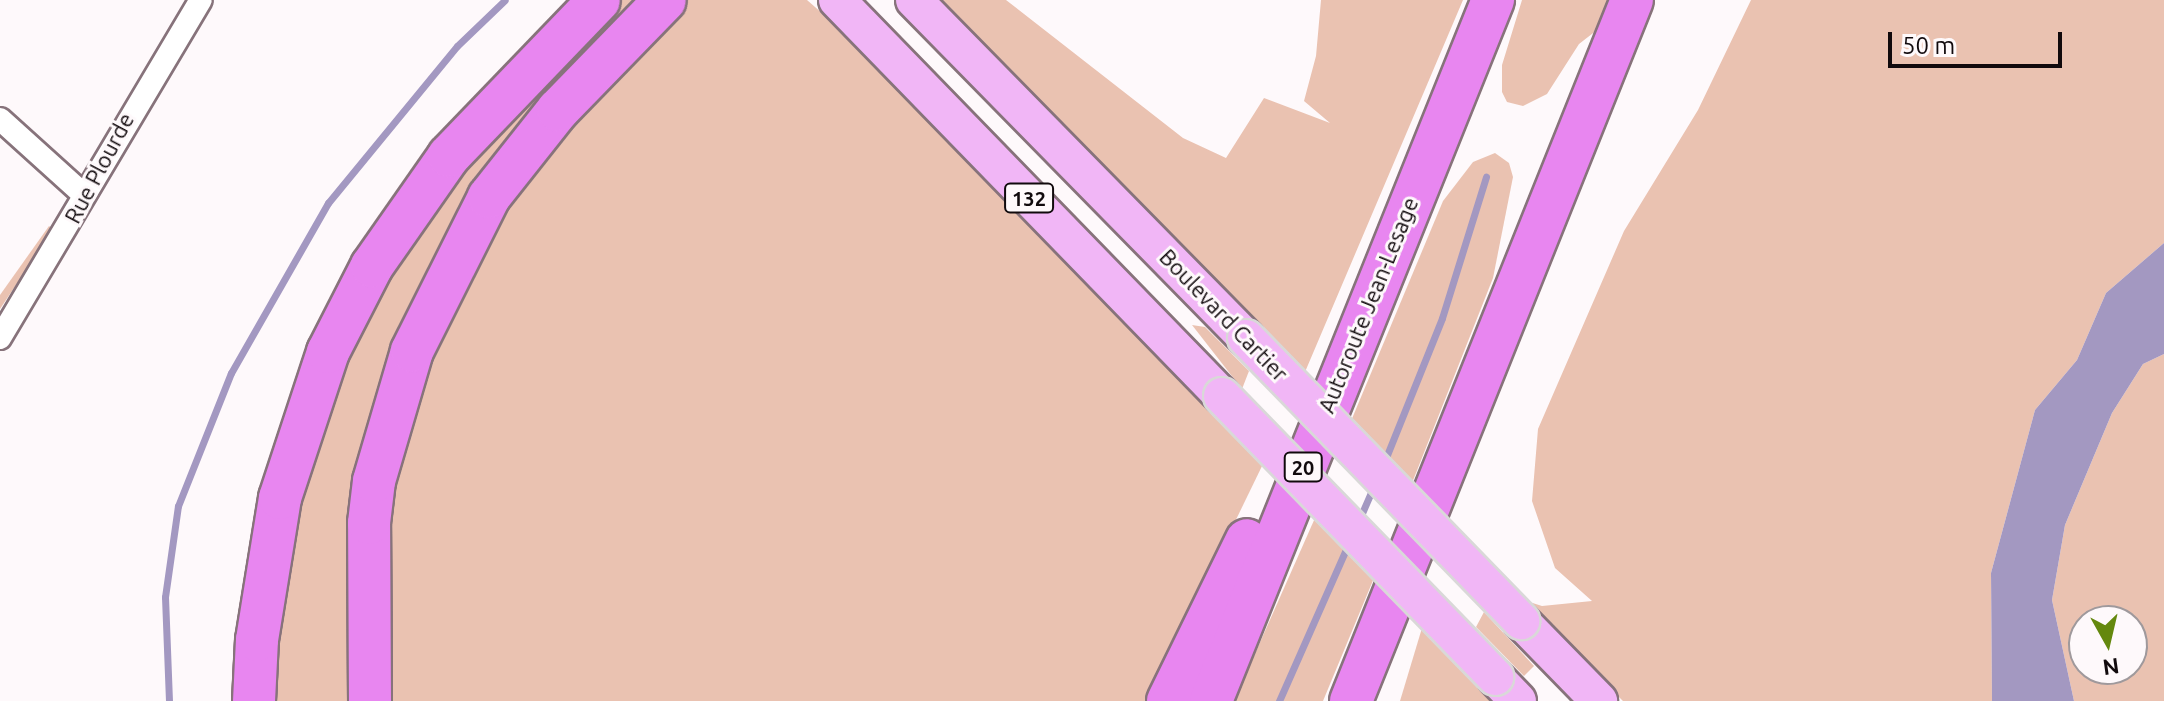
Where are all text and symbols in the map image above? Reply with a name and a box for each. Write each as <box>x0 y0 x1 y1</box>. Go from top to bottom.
scale bar <box>1892 16 2066 66</box>
text: 50 m <box>1902 32 1955 59</box>
street label: Rue Plourde <box>59 108 139 228</box>
road number: 132 <box>1003 182 1055 214</box>
street label: Autoroute Jean-Lesage <box>1313 193 1423 417</box>
street label: Boulevard Cartier <box>1154 244 1294 386</box>
road number: 20 <box>1283 451 1323 483</box>
north arrow <box>2068 605 2148 685</box>
text: N <box>2101 654 2121 681</box>

